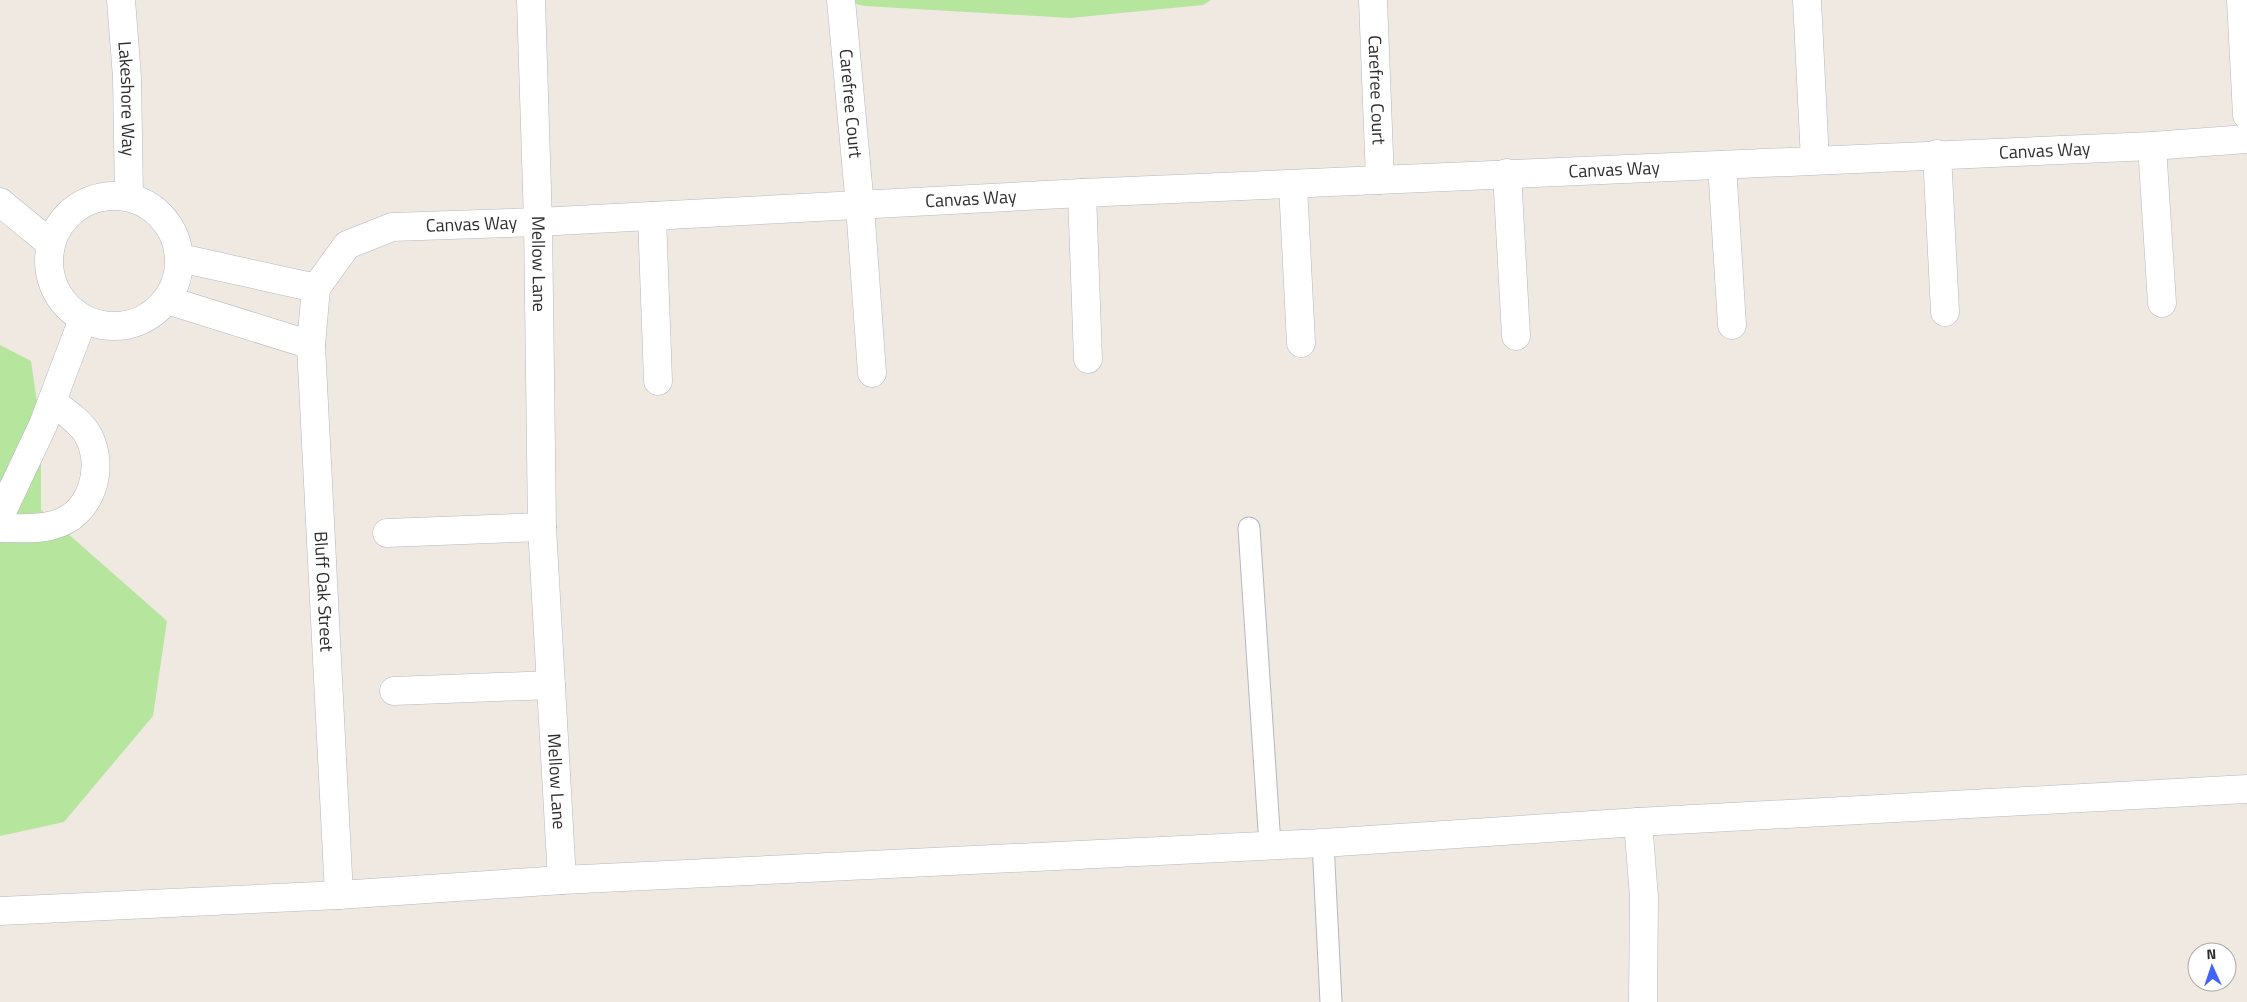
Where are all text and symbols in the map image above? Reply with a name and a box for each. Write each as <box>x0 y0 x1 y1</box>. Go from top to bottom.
street label: Carefree Court <box>1361 35 1393 146</box>
street label: Lakeshore Way <box>111 40 142 157</box>
street label: Carefree Court <box>833 48 870 160</box>
street label: Canvas Way <box>1998 135 2091 166</box>
street label: Canvas Way <box>1568 154 1661 185</box>
street label: Canvas Way <box>924 182 1018 214</box>
street label: Canvas Way <box>425 209 518 239</box>
street label: Mellow Lane <box>525 216 553 312</box>
street label: Bluff Oak Street <box>307 530 341 653</box>
street label: Mellow Lane <box>541 733 573 830</box>
north arrow <box>2187 942 2237 992</box>
text: N <box>2206 943 2217 964</box>

